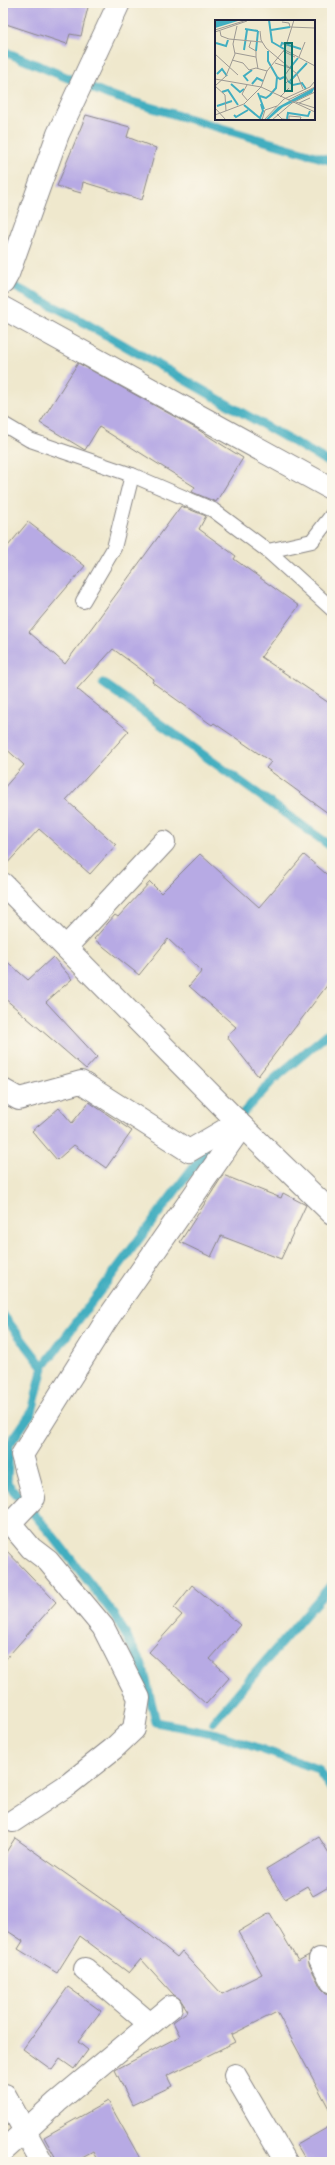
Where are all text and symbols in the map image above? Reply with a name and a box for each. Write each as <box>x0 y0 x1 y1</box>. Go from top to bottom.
inset map <box>215 20 315 120</box>

